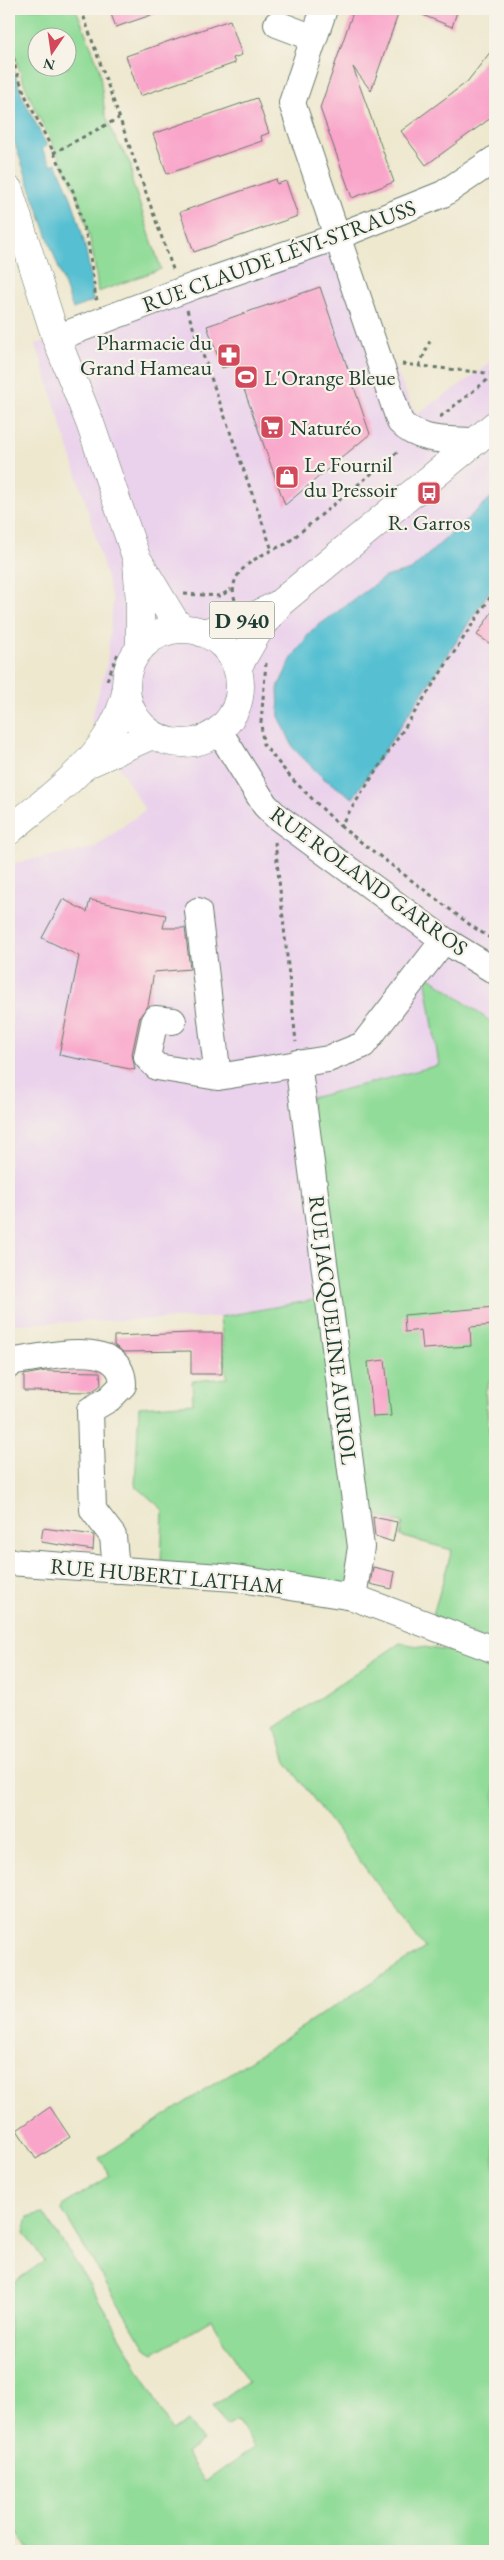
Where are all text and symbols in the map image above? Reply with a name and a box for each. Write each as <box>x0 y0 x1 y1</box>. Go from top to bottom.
north arrow <box>28 28 78 78</box>
text: N <box>41 54 57 75</box>
street label: RUE CLAUDE LÉVI-STRAUSS <box>138 193 420 319</box>
place label: Pharmacie du Grand Hameau <box>80 328 212 382</box>
pharmacy icon: Pharmacie du Grand Hameau <box>216 342 242 368</box>
place label: L'Orange Bleue <box>264 363 396 392</box>
sports icon: L'Orange Bleue <box>233 364 259 390</box>
place label: Naturéo <box>290 413 361 442</box>
supermarket icon: Naturéo <box>259 414 285 440</box>
place label: Le Fournil du Pressoir <box>304 450 398 504</box>
shop icon: Le Fournil du Pressoir <box>274 464 300 490</box>
bus stop icon: R. Garros <box>416 480 442 506</box>
place label: R. Garros <box>388 508 470 537</box>
road number: D 940 <box>210 602 274 638</box>
street label: RUE ROLAND GARROS <box>264 800 474 962</box>
street label: RUE JACQUELINE AURIOL <box>302 1194 364 1466</box>
street label: RUE HUBERT LATHAM <box>49 1551 285 1601</box>

